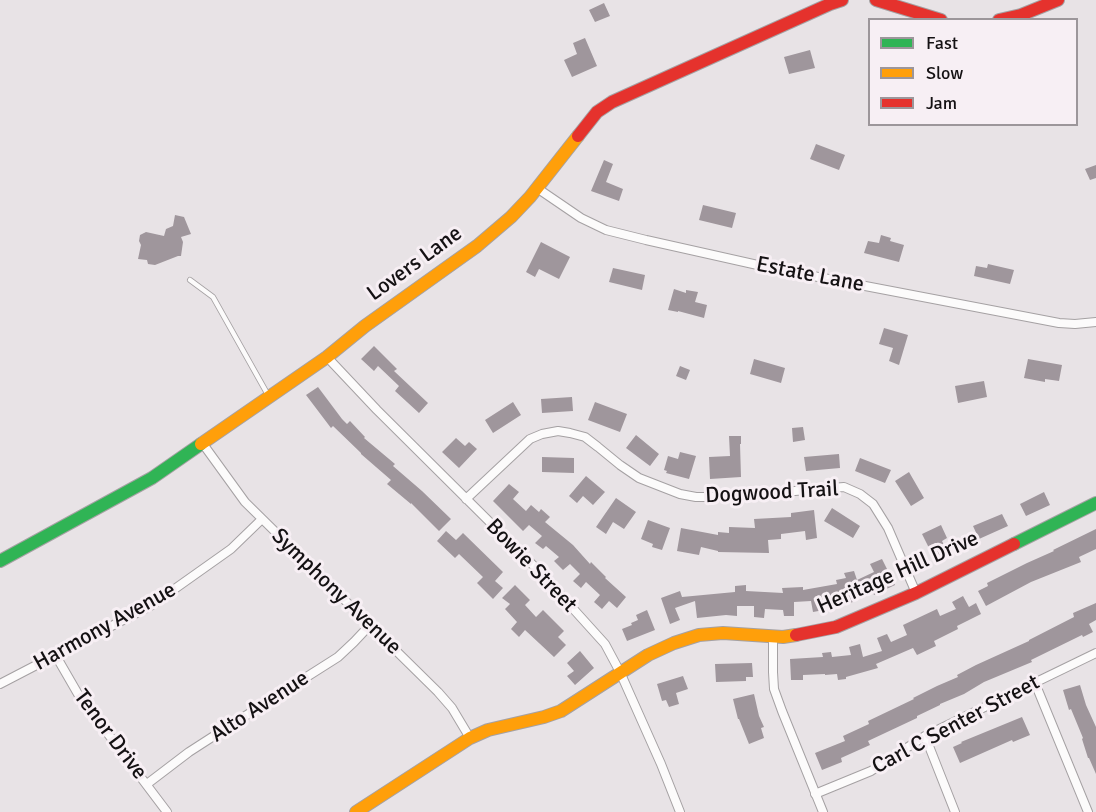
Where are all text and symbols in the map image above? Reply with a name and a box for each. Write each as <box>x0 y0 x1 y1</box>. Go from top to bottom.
legend <box>868 18 1078 126</box>
text: Fast <box>926 32 958 54</box>
text: Slow <box>926 62 963 84</box>
text: Jam <box>926 92 957 114</box>
street label: Lovers Lane <box>362 221 468 307</box>
street label: Estate Lane <box>754 252 866 298</box>
street label: Dogwood Trail <box>705 476 839 510</box>
street label: Bowie Street <box>480 514 582 618</box>
street label: Symphony Avenue <box>266 523 406 661</box>
street label: Heritage Hill Drive <box>813 526 983 620</box>
street label: Harmony Avenue <box>29 577 181 677</box>
street label: Alto Avenue <box>206 665 314 749</box>
street label: Carl C Senter Street <box>868 670 1044 780</box>
street label: Tenor Drive <box>68 685 152 785</box>

